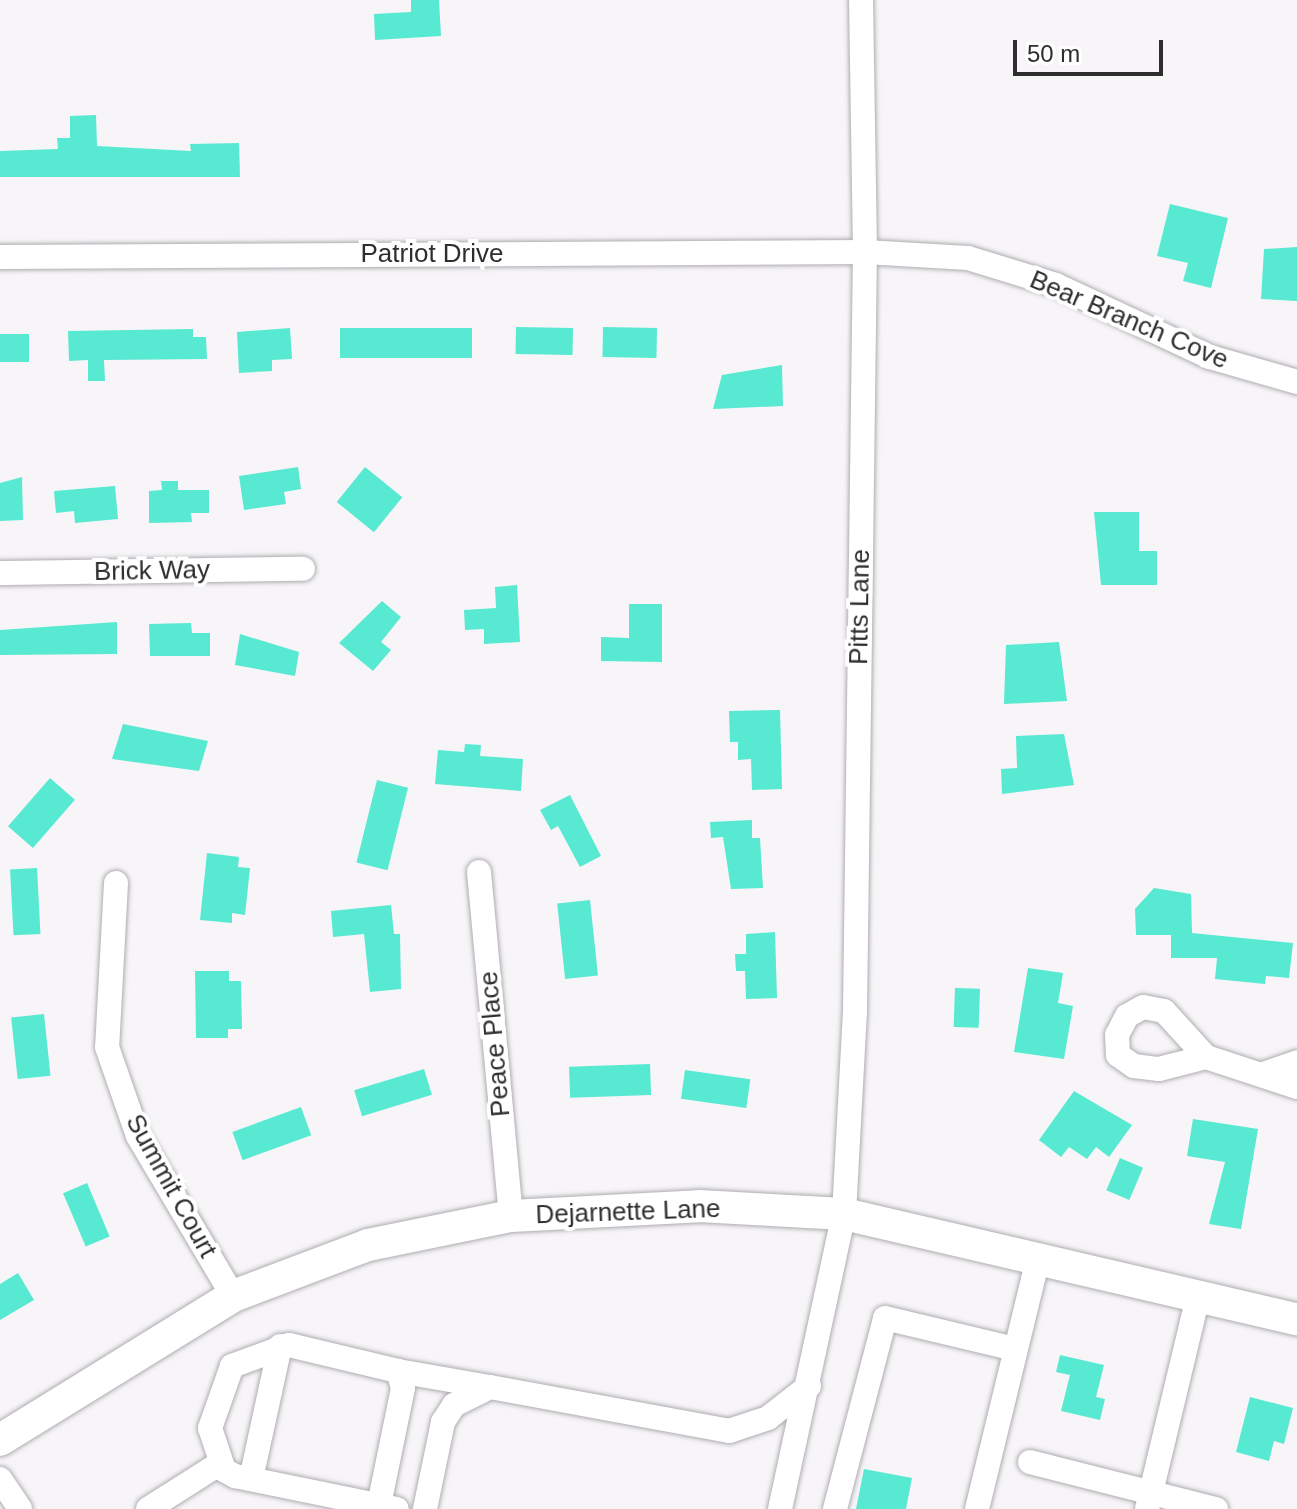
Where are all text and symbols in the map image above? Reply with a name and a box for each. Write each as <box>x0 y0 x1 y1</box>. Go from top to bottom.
scale bar <box>1017 24 1167 74</box>
text: 50 m <box>1027 40 1080 67</box>
street label: Patriot Drive <box>360 238 504 270</box>
street label: Bear Branch Cove <box>1025 264 1233 376</box>
street label: Pitts Lane <box>843 549 877 665</box>
street label: Brick Way <box>94 554 210 588</box>
street label: Peace Place <box>473 970 517 1118</box>
street label: Summit Court <box>119 1109 223 1263</box>
street label: Dejarnette Lane <box>535 1193 721 1231</box>

